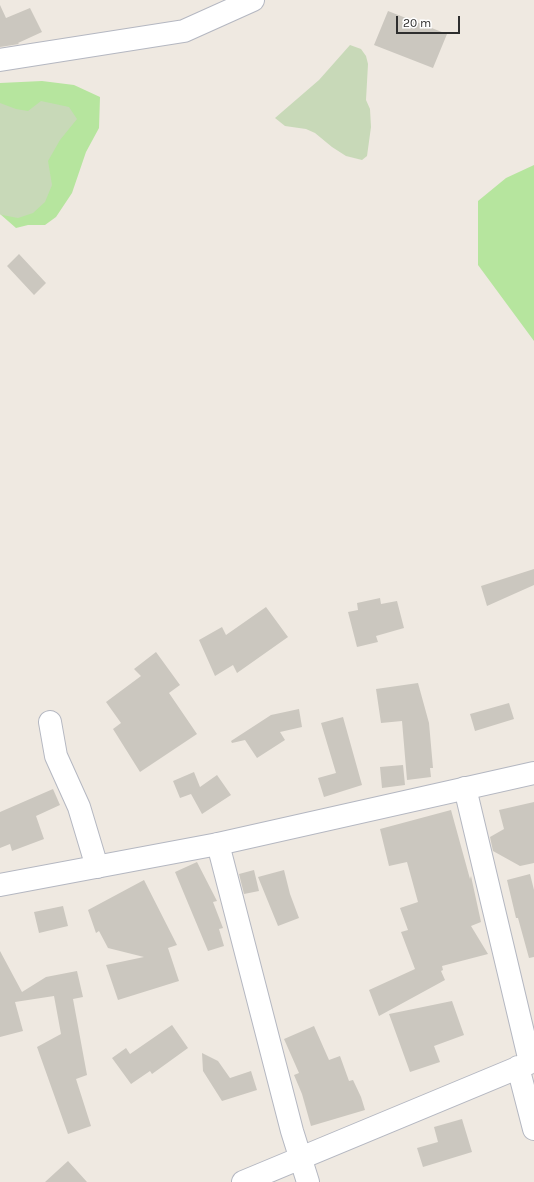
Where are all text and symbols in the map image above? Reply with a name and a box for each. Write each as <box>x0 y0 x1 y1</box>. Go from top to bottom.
scale bar <box>398 8 462 34</box>
text: 20 m <box>403 16 431 30</box>

